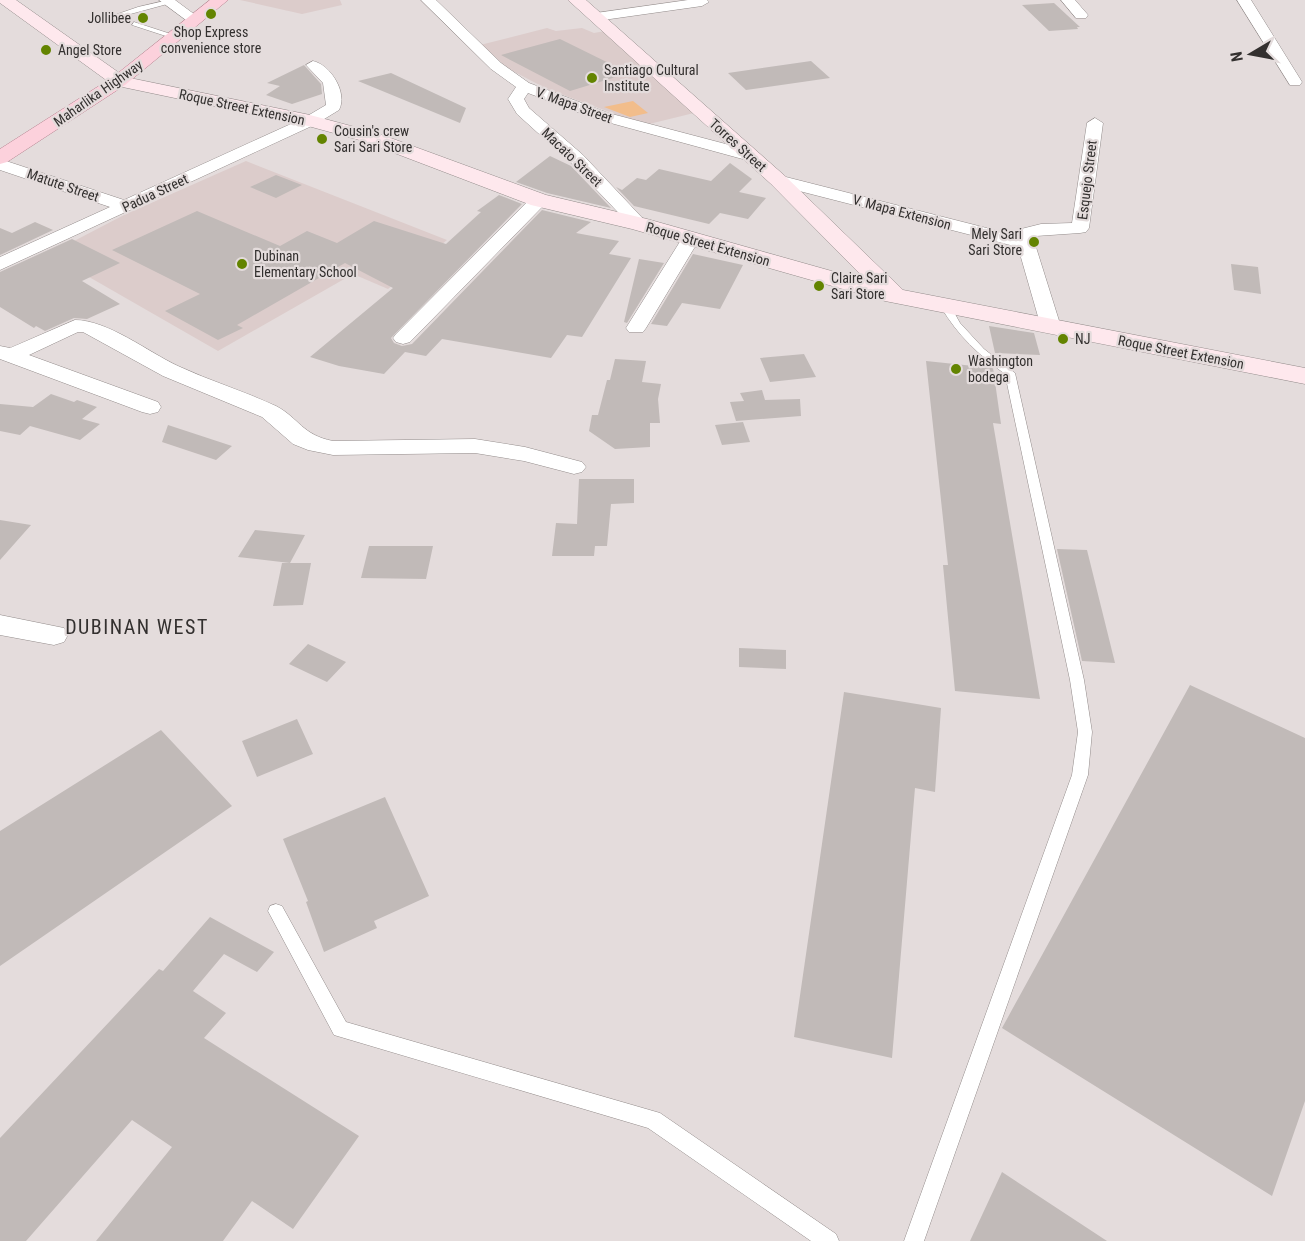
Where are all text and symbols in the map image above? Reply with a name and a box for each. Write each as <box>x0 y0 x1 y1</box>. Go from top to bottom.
marker: Shop Express convenience store <box>204 7 218 21</box>
place label: Jollibee <box>88 10 131 26</box>
marker: Jollibee <box>136 11 150 25</box>
place label: Shop Express convenience store <box>161 24 262 56</box>
north arrow <box>1221 24 1281 84</box>
place label: Angel Store <box>58 42 122 58</box>
marker: Angel Store <box>39 43 53 57</box>
text: N <box>1227 50 1247 63</box>
street label: Maharlika Highway <box>51 56 146 130</box>
place label: Santiago Cultural Institute <box>604 62 699 94</box>
marker: Santiago Cultural Institute <box>585 71 599 85</box>
street label: V. Mapa Street <box>534 84 614 126</box>
street label: Roque Street Extension <box>178 86 306 128</box>
street label: Torres Street <box>706 115 770 175</box>
place label: Cousin's crew Sari Sari Store <box>334 123 413 155</box>
street label: Macato Street <box>539 124 605 190</box>
marker: Cousin's crew Sari Sari Store <box>315 132 329 146</box>
street label: Esquejo Street <box>1074 139 1100 221</box>
street label: Matute Street <box>25 165 101 205</box>
street label: Padua Street <box>120 171 190 215</box>
street label: V. Mapa Extension <box>851 191 953 233</box>
street label: Roque Street Extension <box>644 219 772 269</box>
place label: Mely Sari Sari Store <box>968 226 1022 258</box>
marker: Mely Sari Sari Store <box>1027 235 1041 249</box>
place label: Dubinan Elementary School <box>254 248 357 280</box>
marker: Dubinan Elementary School <box>235 257 249 271</box>
place label: Claire Sari Sari Store <box>831 270 887 302</box>
marker: Claire Sari Sari Store <box>812 279 826 293</box>
place label: NJ <box>1075 331 1090 347</box>
marker: NJ <box>1056 332 1070 346</box>
street label: Roque Street Extension <box>1117 332 1245 372</box>
place label: Washington bodega <box>968 353 1033 385</box>
marker: Washington bodega <box>949 362 963 376</box>
district label: DUBINAN WEST <box>65 615 209 639</box>

